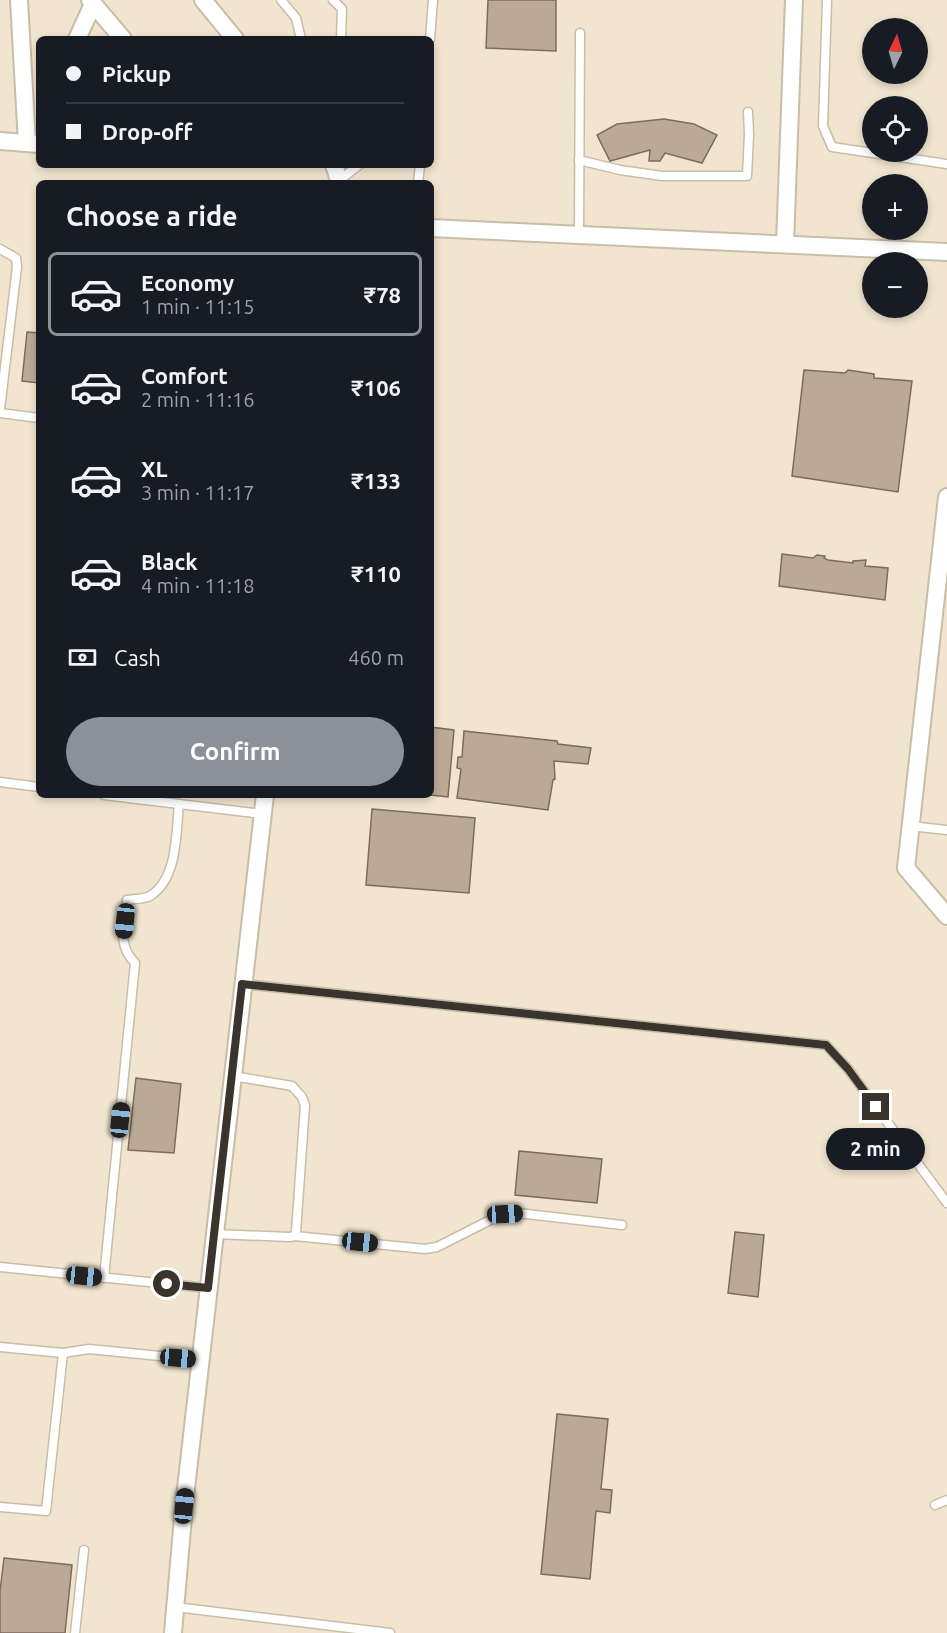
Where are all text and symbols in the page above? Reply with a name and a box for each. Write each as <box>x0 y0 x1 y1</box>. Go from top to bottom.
north arrow <box>862 18 928 84</box>
map controls <box>862 18 928 318</box>
text: Pickup <box>102 61 171 86</box>
button: locate <box>862 96 928 162</box>
text: Drop-off <box>102 119 192 144</box>
button: + <box>862 174 928 240</box>
text: Choose a ride <box>66 201 238 231</box>
button: − <box>862 252 928 318</box>
icon: car <box>69 267 123 321</box>
text: Economy <box>141 270 234 295</box>
text: ₹78 <box>364 282 401 307</box>
text: 1 min · 11:15 <box>141 295 255 318</box>
icon: car <box>69 360 123 414</box>
text: Comfort <box>141 363 228 388</box>
text: ₹106 <box>351 375 401 400</box>
text: 2 min · 11:16 <box>141 388 255 411</box>
icon: car <box>69 453 123 507</box>
text: XL <box>141 456 168 481</box>
text: ₹133 <box>351 468 401 493</box>
text: 3 min · 11:17 <box>141 481 255 504</box>
icon: car <box>69 546 123 600</box>
text: Black <box>141 549 198 574</box>
text: ₹110 <box>351 561 401 586</box>
text: 4 min · 11:18 <box>141 574 255 597</box>
icon: cash <box>66 641 99 674</box>
text: Cash <box>114 645 161 670</box>
text: 460 m <box>348 646 404 669</box>
button: Confirm <box>66 717 404 786</box>
car <box>114 902 136 940</box>
route end <box>862 1093 889 1120</box>
car <box>109 1101 131 1139</box>
callout: 2 min <box>826 1128 926 1170</box>
text: 2 min <box>850 1137 901 1160</box>
car <box>487 1204 523 1224</box>
car <box>341 1231 379 1253</box>
car <box>65 1265 103 1287</box>
route start <box>153 1270 180 1297</box>
car <box>159 1347 197 1369</box>
car <box>173 1487 195 1525</box>

